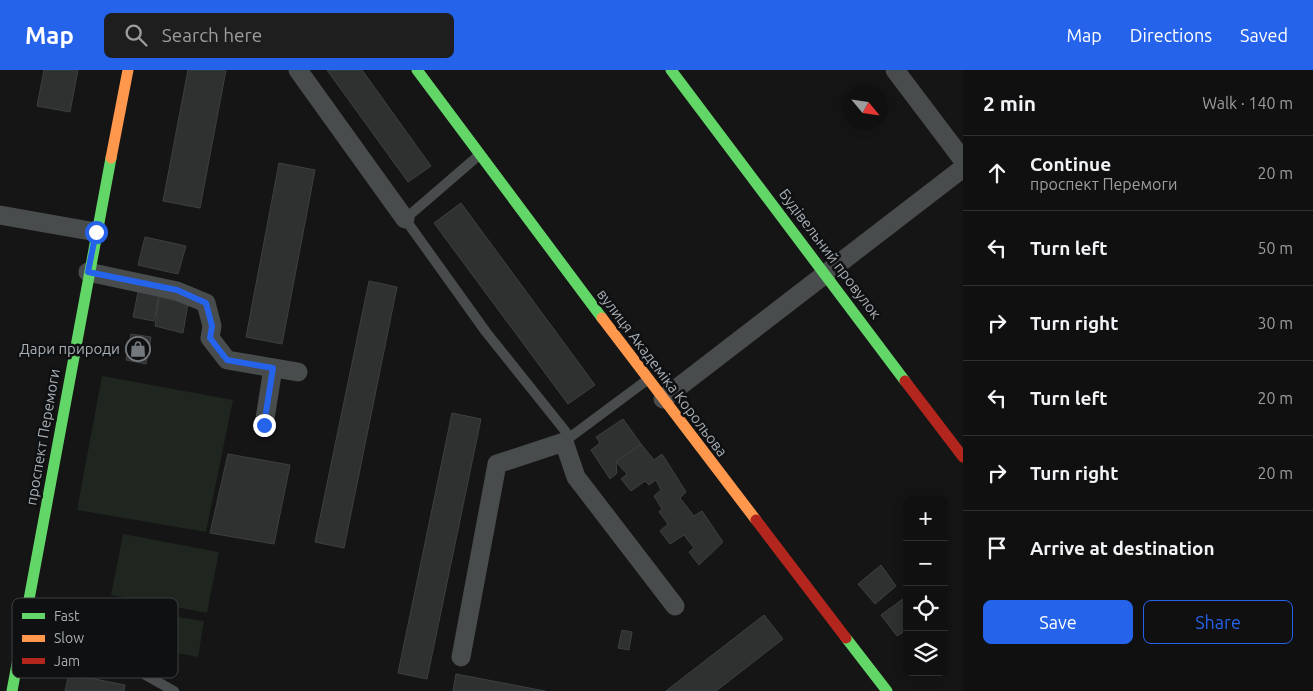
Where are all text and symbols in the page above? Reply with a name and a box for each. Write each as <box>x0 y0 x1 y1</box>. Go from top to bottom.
search box <box>104 13 454 58</box>
icon: search <box>122 21 150 49</box>
text: Map <box>25 22 74 49</box>
text: Search here <box>162 24 262 46</box>
text: Map <box>1066 25 1102 45</box>
text: Directions <box>1130 25 1212 45</box>
text: Saved <box>1240 25 1288 45</box>
north arrow <box>843 85 888 130</box>
text: 2 min <box>983 91 1036 115</box>
text: Walk · 140 m <box>1202 94 1293 112</box>
text: Continue <box>1030 153 1111 175</box>
icon: ahead <box>983 159 1011 187</box>
text: 20 m <box>1257 164 1293 182</box>
text: проспект Перемоги <box>1030 175 1177 193</box>
street label: Будівельний провулок <box>776 185 885 322</box>
route start <box>85 221 108 244</box>
icon: left <box>983 234 1011 262</box>
text: Turn left <box>1030 237 1108 259</box>
text: 50 m <box>1257 239 1293 257</box>
street label: вулиця Академіка Корольова <box>594 286 731 460</box>
icon: right <box>983 309 1011 337</box>
text: Turn right <box>1030 312 1118 334</box>
text: 30 m <box>1257 314 1293 332</box>
shop icon: Дари природи <box>125 336 151 362</box>
place label: Дари природи <box>19 340 120 357</box>
street label: проспект Перемоги <box>22 367 63 506</box>
icon: left <box>983 384 1011 412</box>
text: Turn left <box>1030 387 1108 409</box>
text: 20 m <box>1257 389 1293 407</box>
route end <box>253 414 276 437</box>
icon: right <box>983 459 1011 487</box>
text: Turn right <box>1030 462 1118 484</box>
text: 20 m <box>1257 464 1293 482</box>
map controls <box>903 496 948 676</box>
button: + <box>903 496 948 541</box>
icon: arrive <box>983 534 1011 562</box>
text: Arrive at destination <box>1030 537 1215 559</box>
button: − <box>903 541 948 586</box>
button: locate <box>903 586 948 631</box>
legend <box>12 598 178 678</box>
button: Save <box>983 600 1133 644</box>
button: Share <box>1143 600 1293 644</box>
text: Fast <box>54 608 80 624</box>
text: Slow <box>54 630 84 646</box>
button: layers <box>903 631 948 676</box>
text: Jam <box>54 653 80 669</box>

